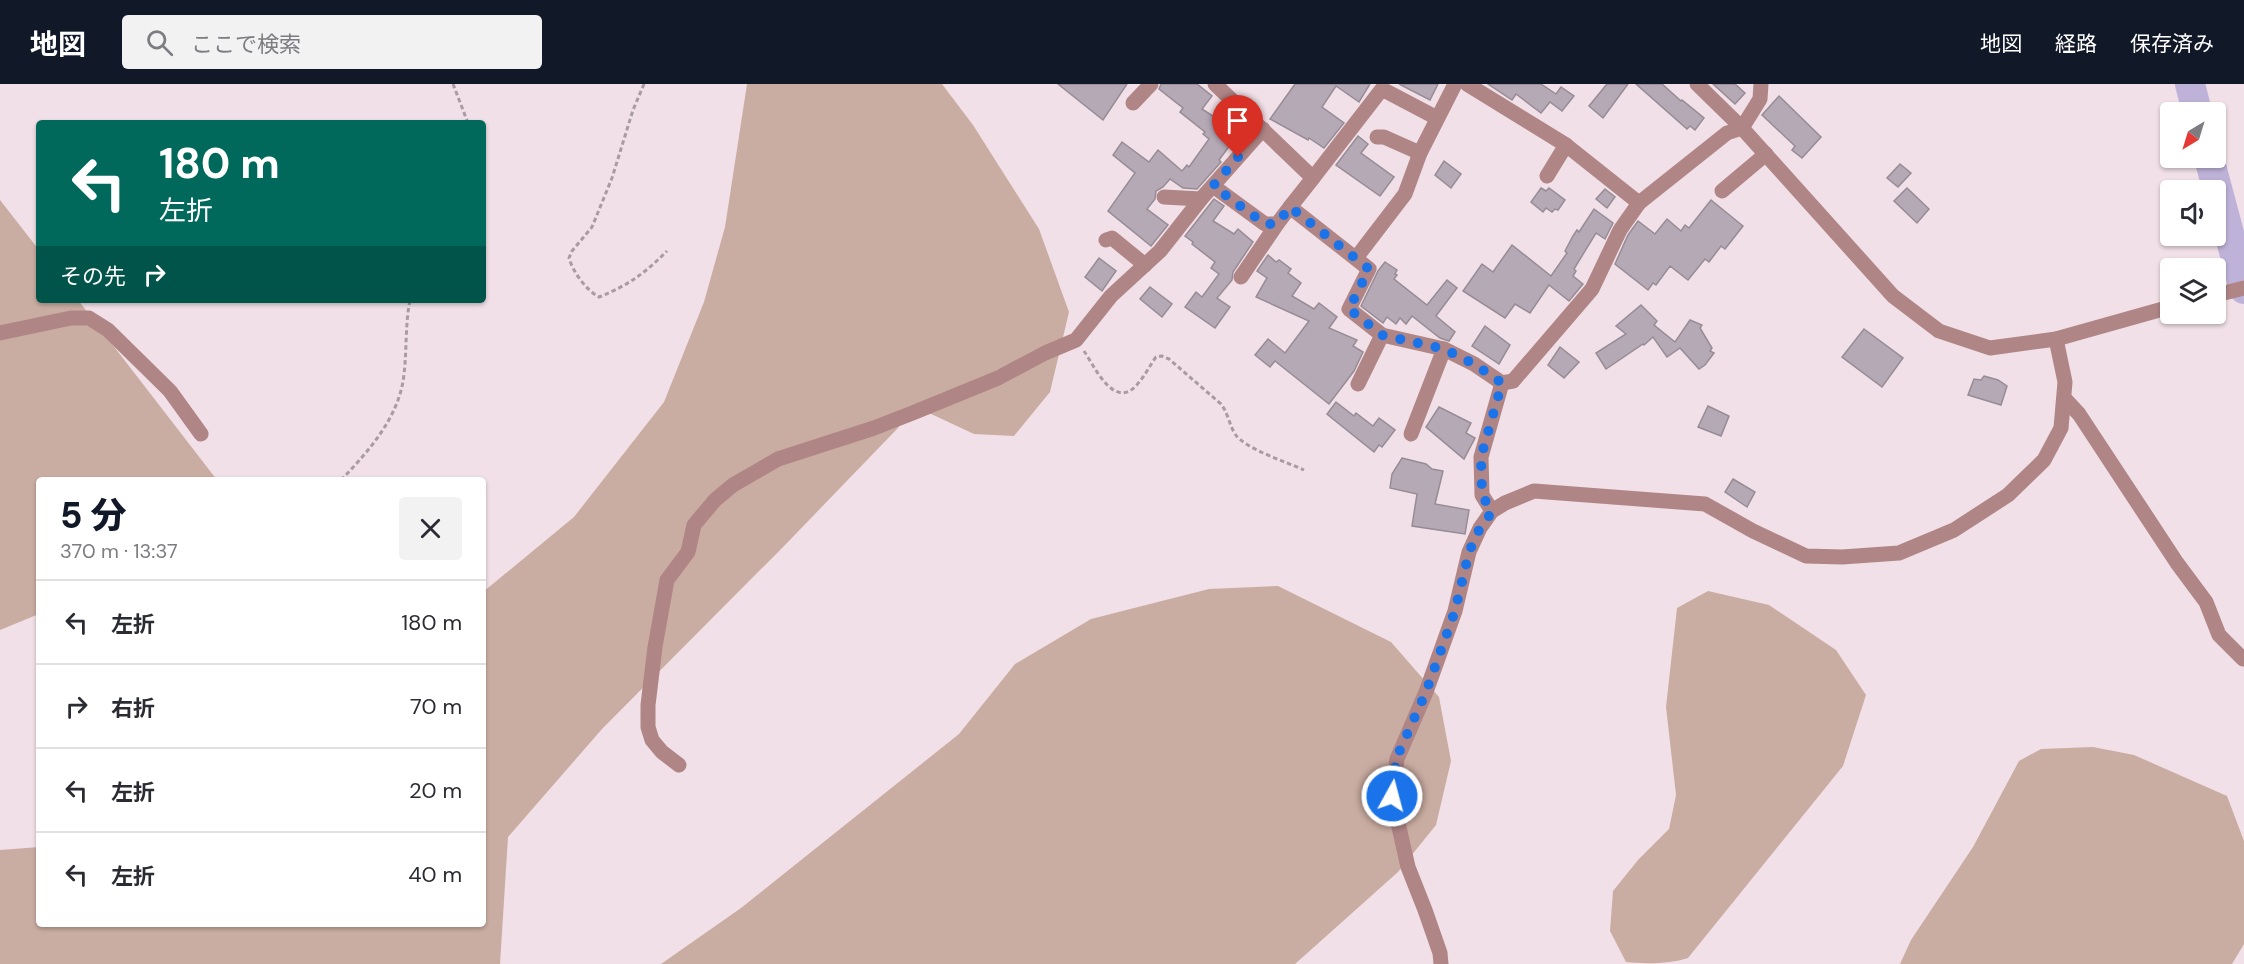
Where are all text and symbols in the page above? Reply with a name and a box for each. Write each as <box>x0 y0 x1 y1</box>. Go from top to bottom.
search box <box>122 15 542 69</box>
text: 地図 <box>30 26 86 63</box>
icon: search <box>143 26 176 59</box>
text: ここで検索 <box>191 30 301 59</box>
text: 地図 <box>1980 30 2022 58</box>
text: 経路 <box>2055 30 2097 58</box>
text: 保存済み <box>2130 30 2214 58</box>
pin <box>1212 95 1263 157</box>
north arrow <box>2160 102 2226 168</box>
map controls <box>2160 102 2226 324</box>
icon: arrive <box>1221 104 1254 137</box>
text: 180 m <box>159 136 280 191</box>
icon: left <box>60 144 138 222</box>
button: sound <box>2160 180 2226 246</box>
text: 左折 <box>159 193 213 228</box>
icon: right <box>138 258 171 291</box>
button: layers <box>2160 258 2226 324</box>
text: その先 <box>60 262 126 291</box>
text: 5 分 <box>60 492 127 539</box>
button: close <box>399 497 462 560</box>
text: 370 m · 13:37 <box>60 538 178 564</box>
icon: left <box>60 606 93 639</box>
text: 180 m <box>401 608 462 637</box>
text: 左折 <box>111 610 155 639</box>
icon: right <box>60 690 93 723</box>
text: 70 m <box>410 692 462 721</box>
text: 右折 <box>111 694 155 723</box>
position arrow <box>1360 764 1424 828</box>
icon: left <box>60 774 93 807</box>
text: 20 m <box>409 776 462 805</box>
text: 左折 <box>111 778 155 807</box>
icon: left <box>60 858 93 891</box>
text: 40 m <box>408 860 462 889</box>
text: 左折 <box>111 862 155 891</box>

